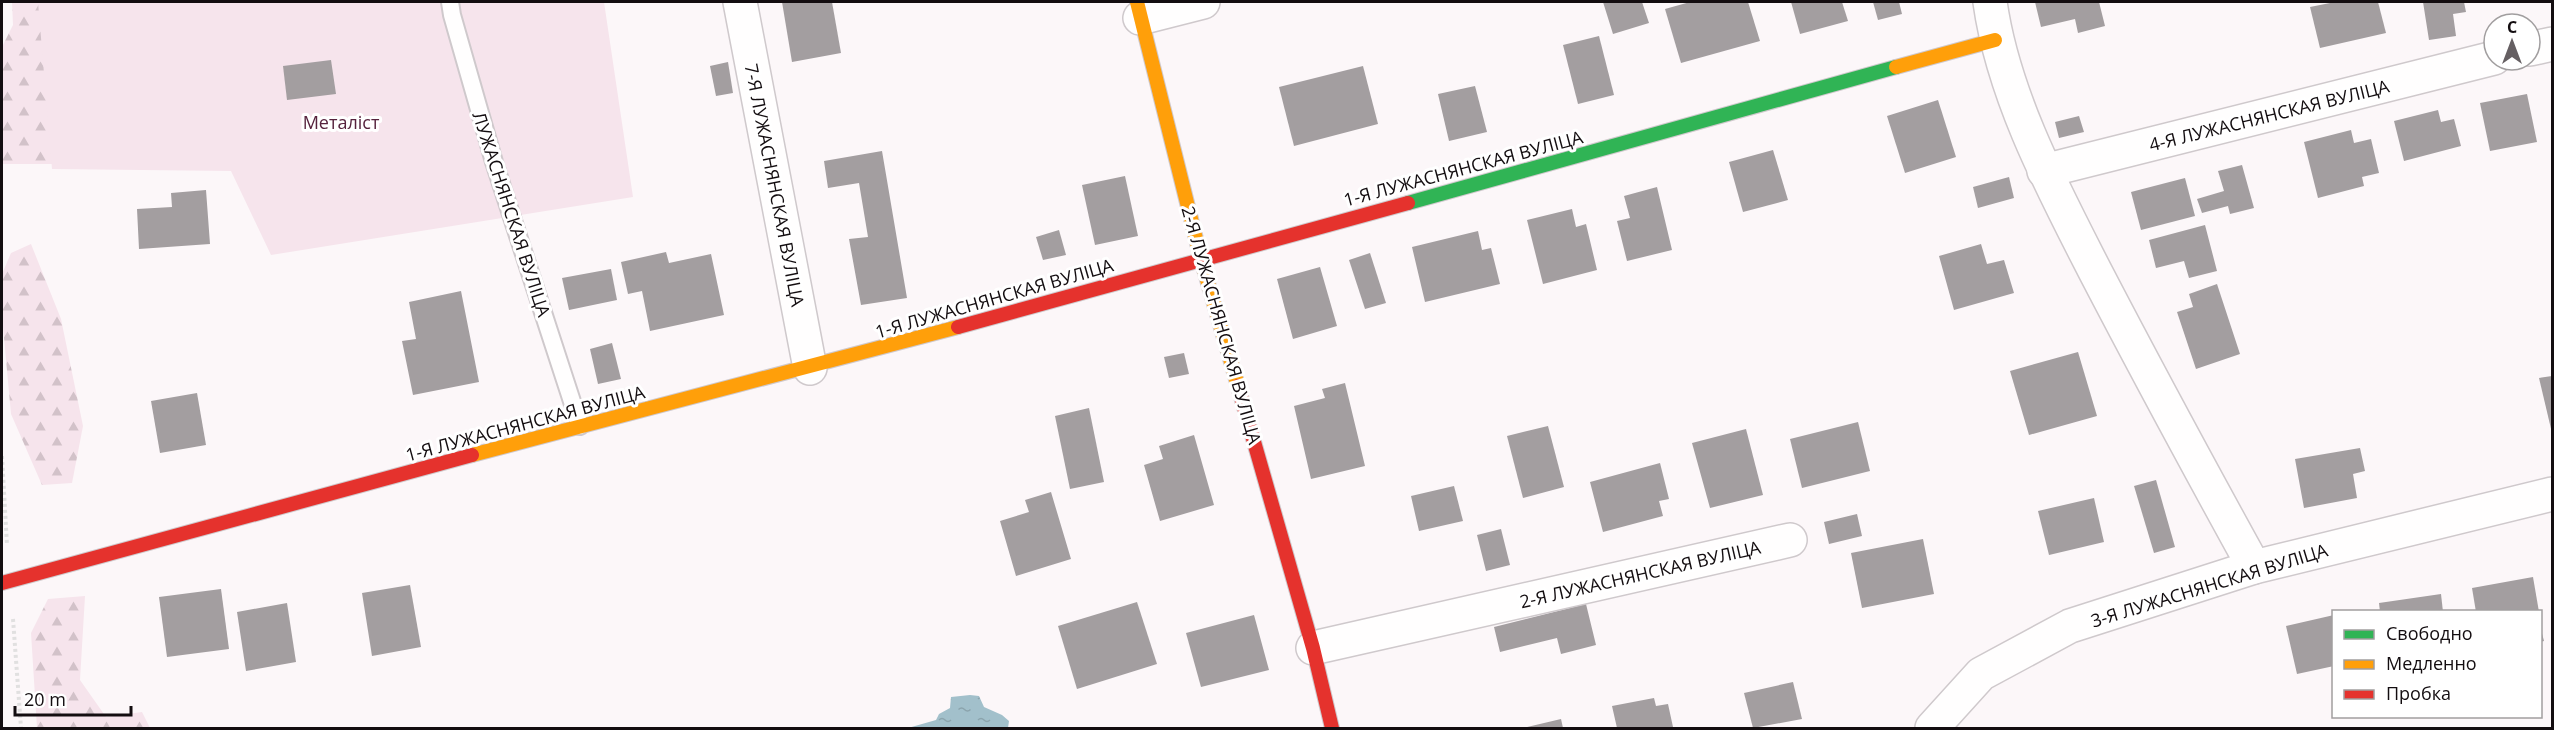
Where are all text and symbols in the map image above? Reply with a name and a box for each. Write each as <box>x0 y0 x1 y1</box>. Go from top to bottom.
north arrow <box>2482 12 2542 72</box>
text: С <box>2507 16 2517 38</box>
street label: 7-Я ЛУЖАСНЯНСКАЯ ВУЛІЦА <box>740 62 810 309</box>
street label: 4-Я ЛУЖАСНЯНСКАЯ ВУЛІЦА <box>2146 73 2392 156</box>
street label: ЛУЖАСНЯНСКАЯ ВУЛІЦА <box>467 108 557 320</box>
park label: Металіст <box>303 110 380 134</box>
street label: 1-Я ЛУЖАСНЯНСКАЯ ВУЛІЦА <box>1341 124 1586 211</box>
street label: 2-Я ЛУЖАСНЯНСКАЯ ВУЛІЦА <box>1176 203 1268 447</box>
street label: 1-Я ЛУЖАСНЯНСКАЯ ВУЛІЦА <box>872 252 1116 344</box>
street label: 1-Я ЛУЖАСНЯНСКАЯ ВУЛІЦА <box>403 379 648 466</box>
street label: 2-Я ЛУЖАСНЯНСКАЯ ВУЛІЦА <box>1517 534 1763 613</box>
street label: 3-Я ЛУЖАСНЯНСКАЯ ВУЛІЦА <box>2088 537 2331 633</box>
legend <box>2332 610 2542 718</box>
text: Свободно <box>2386 621 2473 645</box>
text: Медленно <box>2386 651 2477 675</box>
scale bar <box>15 679 130 717</box>
text: Пробка <box>2386 681 2451 705</box>
text: 20 m <box>24 687 66 711</box>

